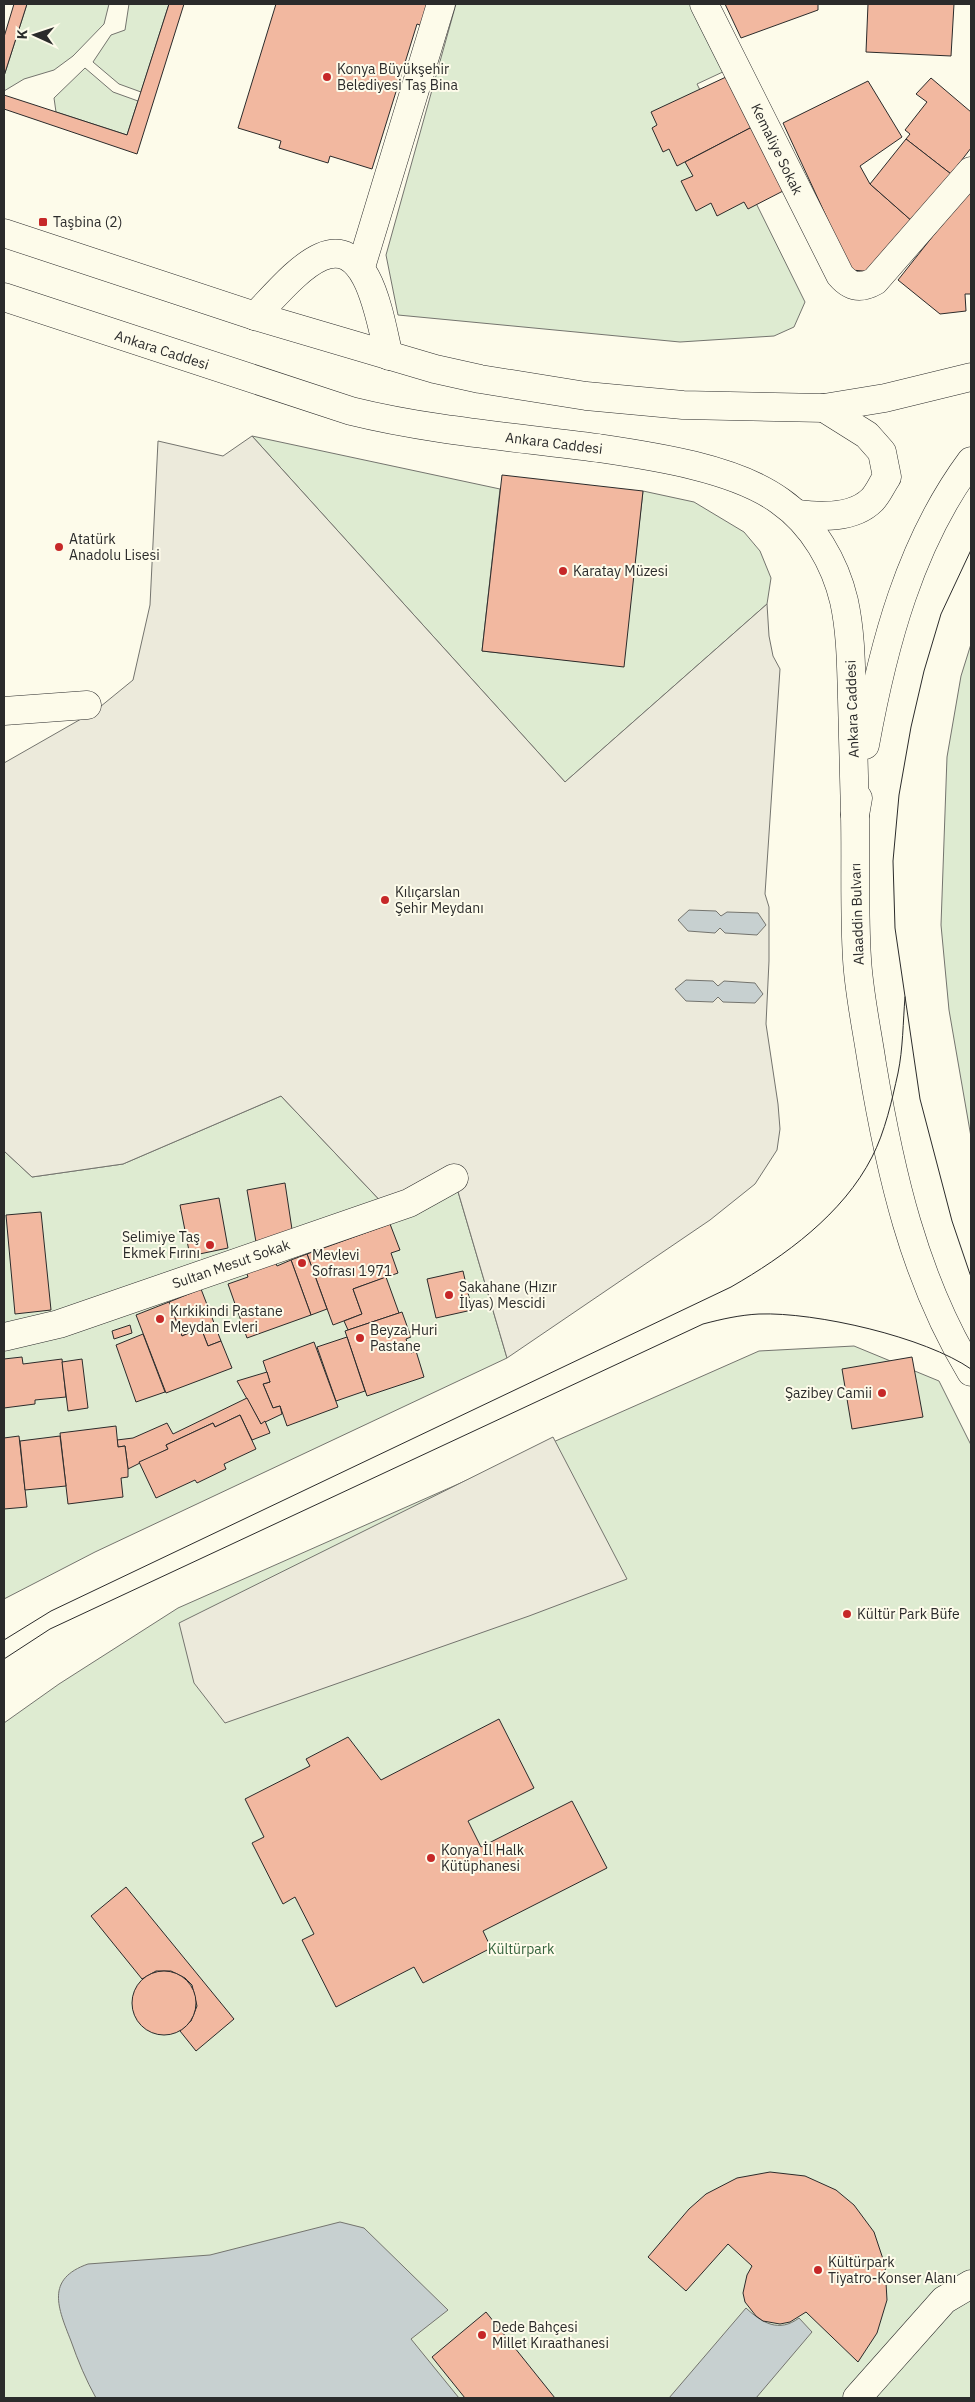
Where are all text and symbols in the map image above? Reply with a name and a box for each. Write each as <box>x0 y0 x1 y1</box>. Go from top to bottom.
north arrow <box>10 10 60 60</box>
text: K <box>13 29 31 40</box>
place label: Konya Büyükşehir Belediyesi Taş Bina <box>337 60 458 94</box>
marker: Konya Büyükşehir Belediyesi Taş Bina <box>321 71 333 83</box>
street label: Kemaliye Sokak <box>747 100 807 198</box>
place label: Taşbina (2) <box>53 213 122 231</box>
marker: Taşbina (2) <box>37 216 49 228</box>
street label: Ankara Caddesi <box>113 326 211 374</box>
street label: Ankara Caddesi <box>504 428 604 458</box>
place label: Atatürk Anadolu Lisesi <box>69 530 160 564</box>
marker: Atatürk Anadolu Lisesi <box>53 541 65 553</box>
place label: Karatay Müzesi <box>573 562 668 580</box>
marker: Karatay Müzesi <box>557 565 569 577</box>
street label: Ankara Caddesi <box>841 660 863 758</box>
street label: Alaaddin Bulvarı <box>846 863 868 965</box>
place label: Kılıçarslan Şehir Meydanı <box>395 883 484 917</box>
marker: Kılıçarslan Şehir Meydanı <box>379 894 391 906</box>
place label: Selimiye Taş Ekmek Fırını <box>122 1228 200 1262</box>
street label: Sultan Mesut Sokak <box>170 1235 293 1293</box>
marker: Selimiye Taş Ekmek Fırını <box>204 1239 216 1251</box>
place label: Mevlevi Sofrası 1971 <box>312 1246 392 1280</box>
marker: Mevlevi Sofrası 1971 <box>296 1257 308 1269</box>
place label: Sakahane (Hızır İlyas) Mescidi <box>459 1278 557 1312</box>
marker: Sakahane (Hızır İlyas) Mescidi <box>443 1289 455 1301</box>
place label: Kırkikindi Pastane Meydan Evleri <box>170 1302 283 1336</box>
marker: Kırkikindi Pastane Meydan Evleri <box>154 1313 166 1325</box>
place label: Beyza Huri Pastane <box>370 1321 438 1355</box>
marker: Beyza Huri Pastane <box>354 1332 366 1344</box>
place label: Şazibey Camii <box>785 1384 872 1402</box>
marker: Şazibey Camii <box>876 1387 888 1399</box>
place label: Kültür Park Büfe <box>857 1605 960 1623</box>
marker: Kültür Park Büfe <box>841 1608 853 1620</box>
place label: Konya İl Halk Kütüphanesi <box>441 1841 525 1875</box>
marker: Konya İl Halk Kütüphanesi <box>425 1852 437 1864</box>
park label: Kültürpark <box>488 1940 555 1958</box>
place label: Kültürpark Tiyatro-Konser Alanı <box>828 2253 956 2287</box>
marker: Kültürpark Tiyatro-Konser Alanı <box>812 2264 824 2276</box>
place label: Dede Bahçesi Millet Kıraathanesi <box>492 2318 609 2352</box>
marker: Dede Bahçesi Millet Kıraathanesi <box>476 2329 488 2341</box>

